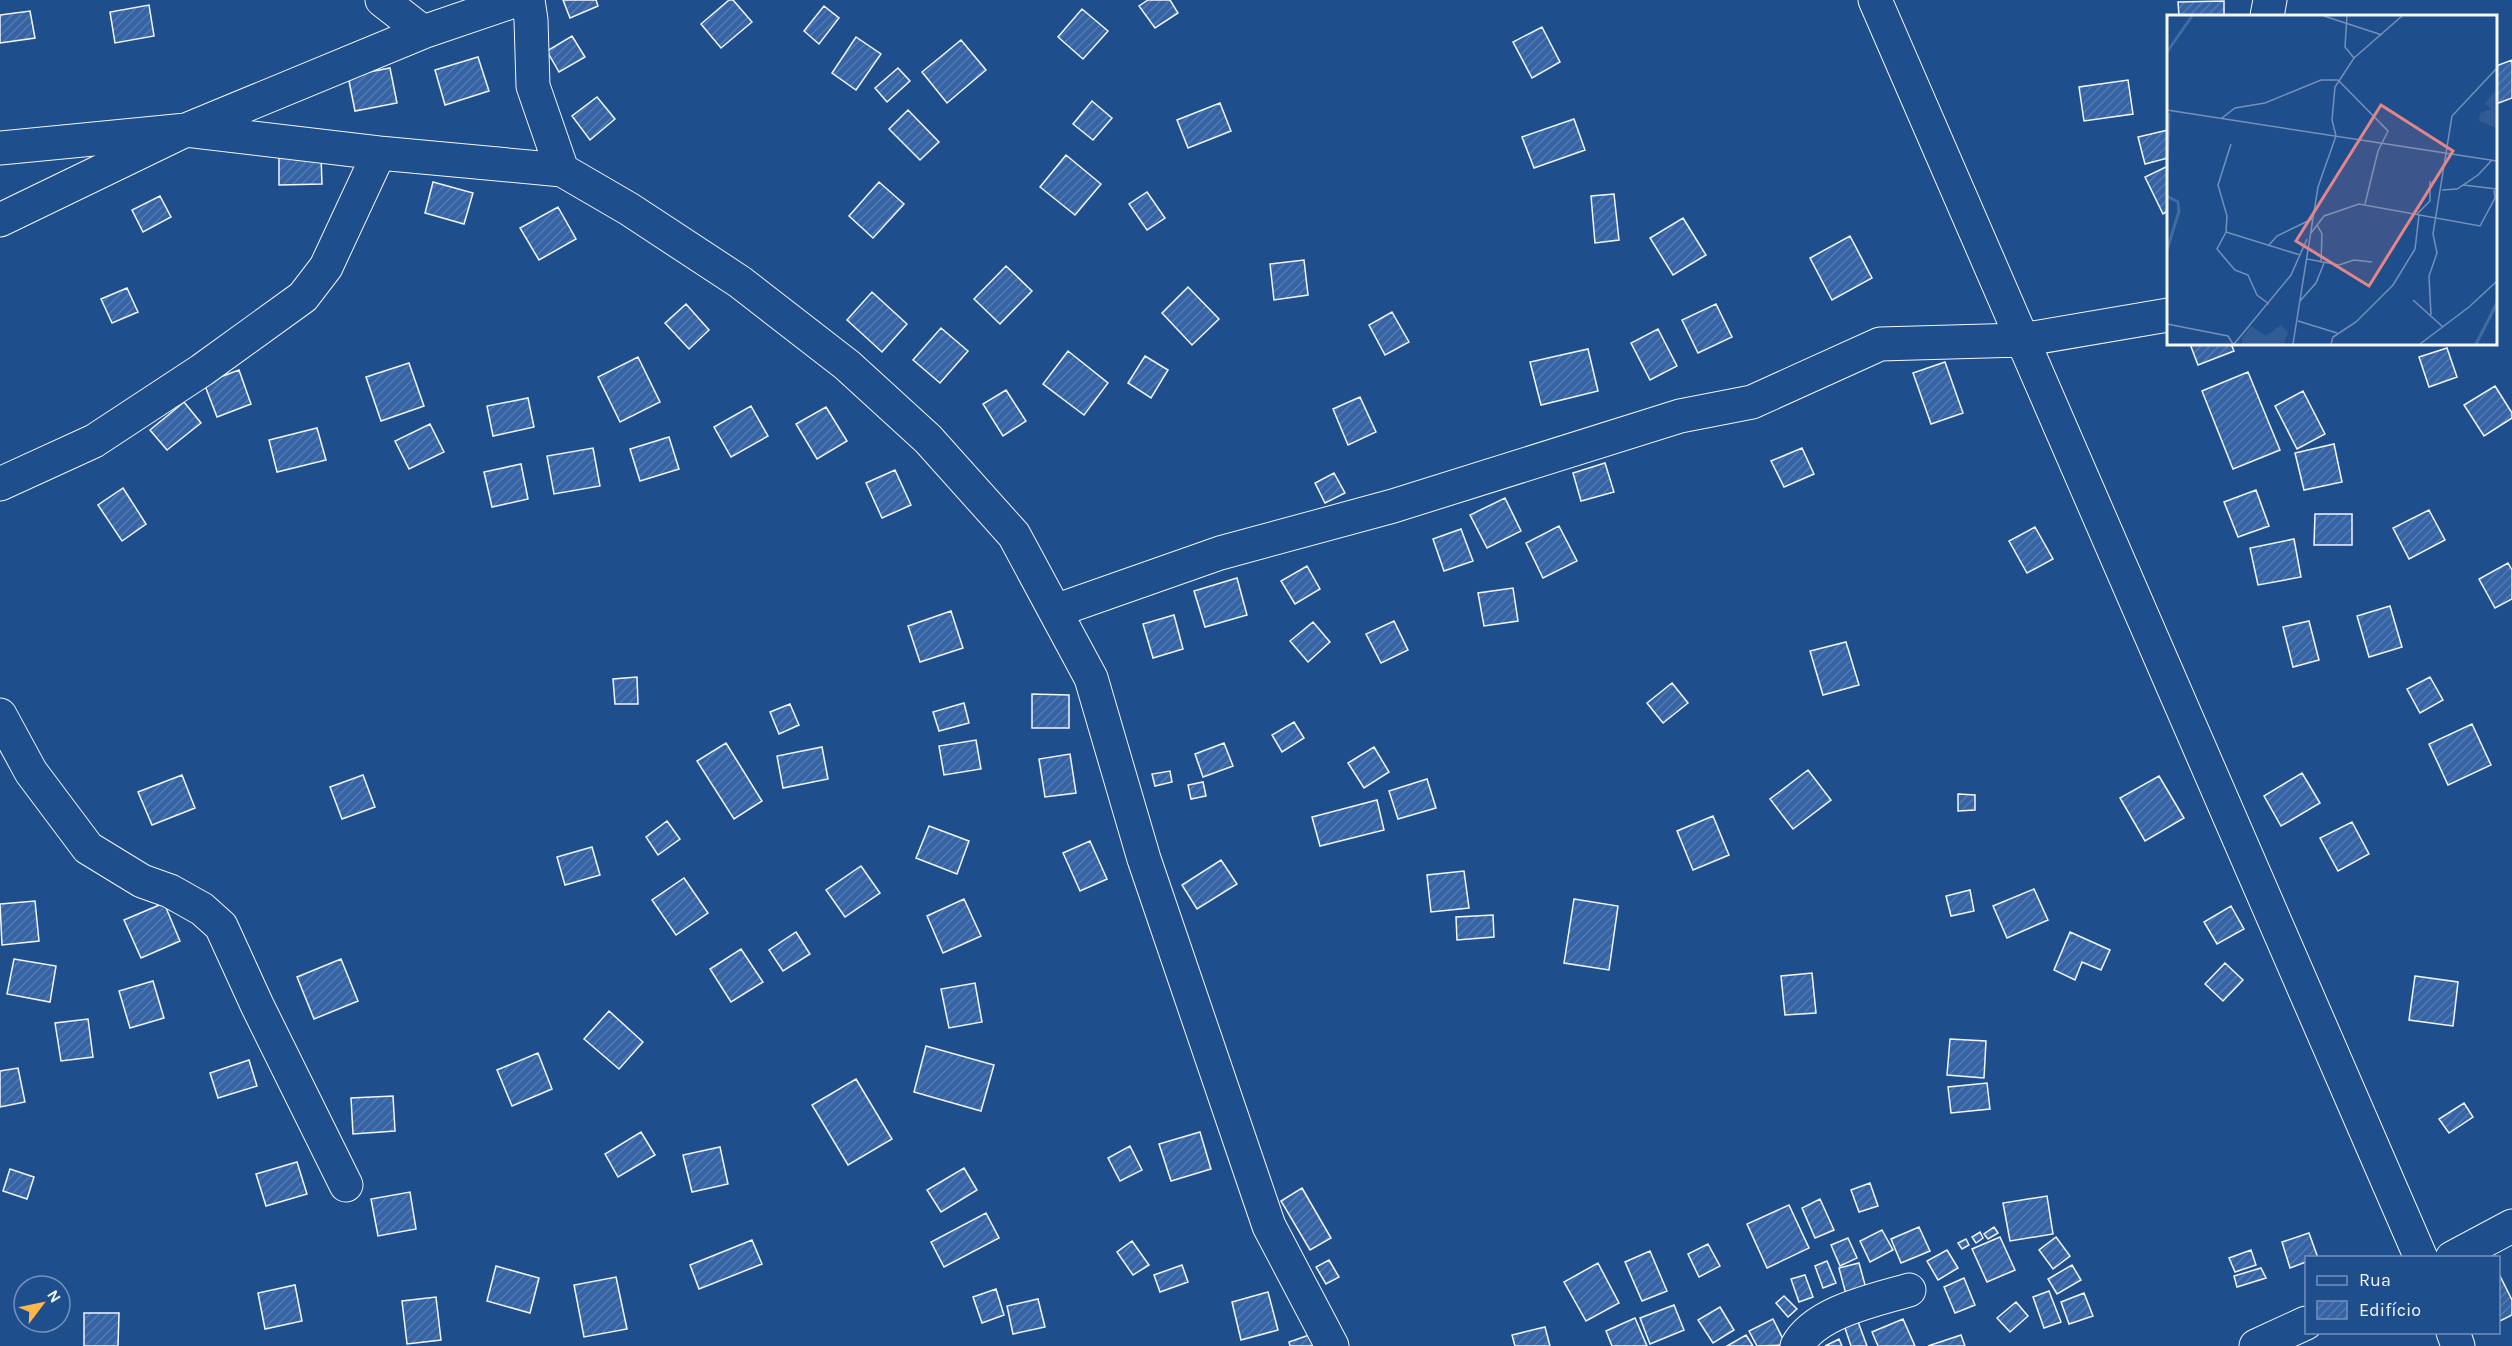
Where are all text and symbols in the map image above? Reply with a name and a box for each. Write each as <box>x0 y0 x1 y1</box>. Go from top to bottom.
inset map <box>2167 15 2497 345</box>
legend <box>2305 1256 2500 1334</box>
text: Rua <box>2359 1269 2391 1291</box>
north arrow <box>12 1274 72 1334</box>
text: N <box>43 1286 65 1306</box>
text: Edifício <box>2359 1299 2421 1321</box>

